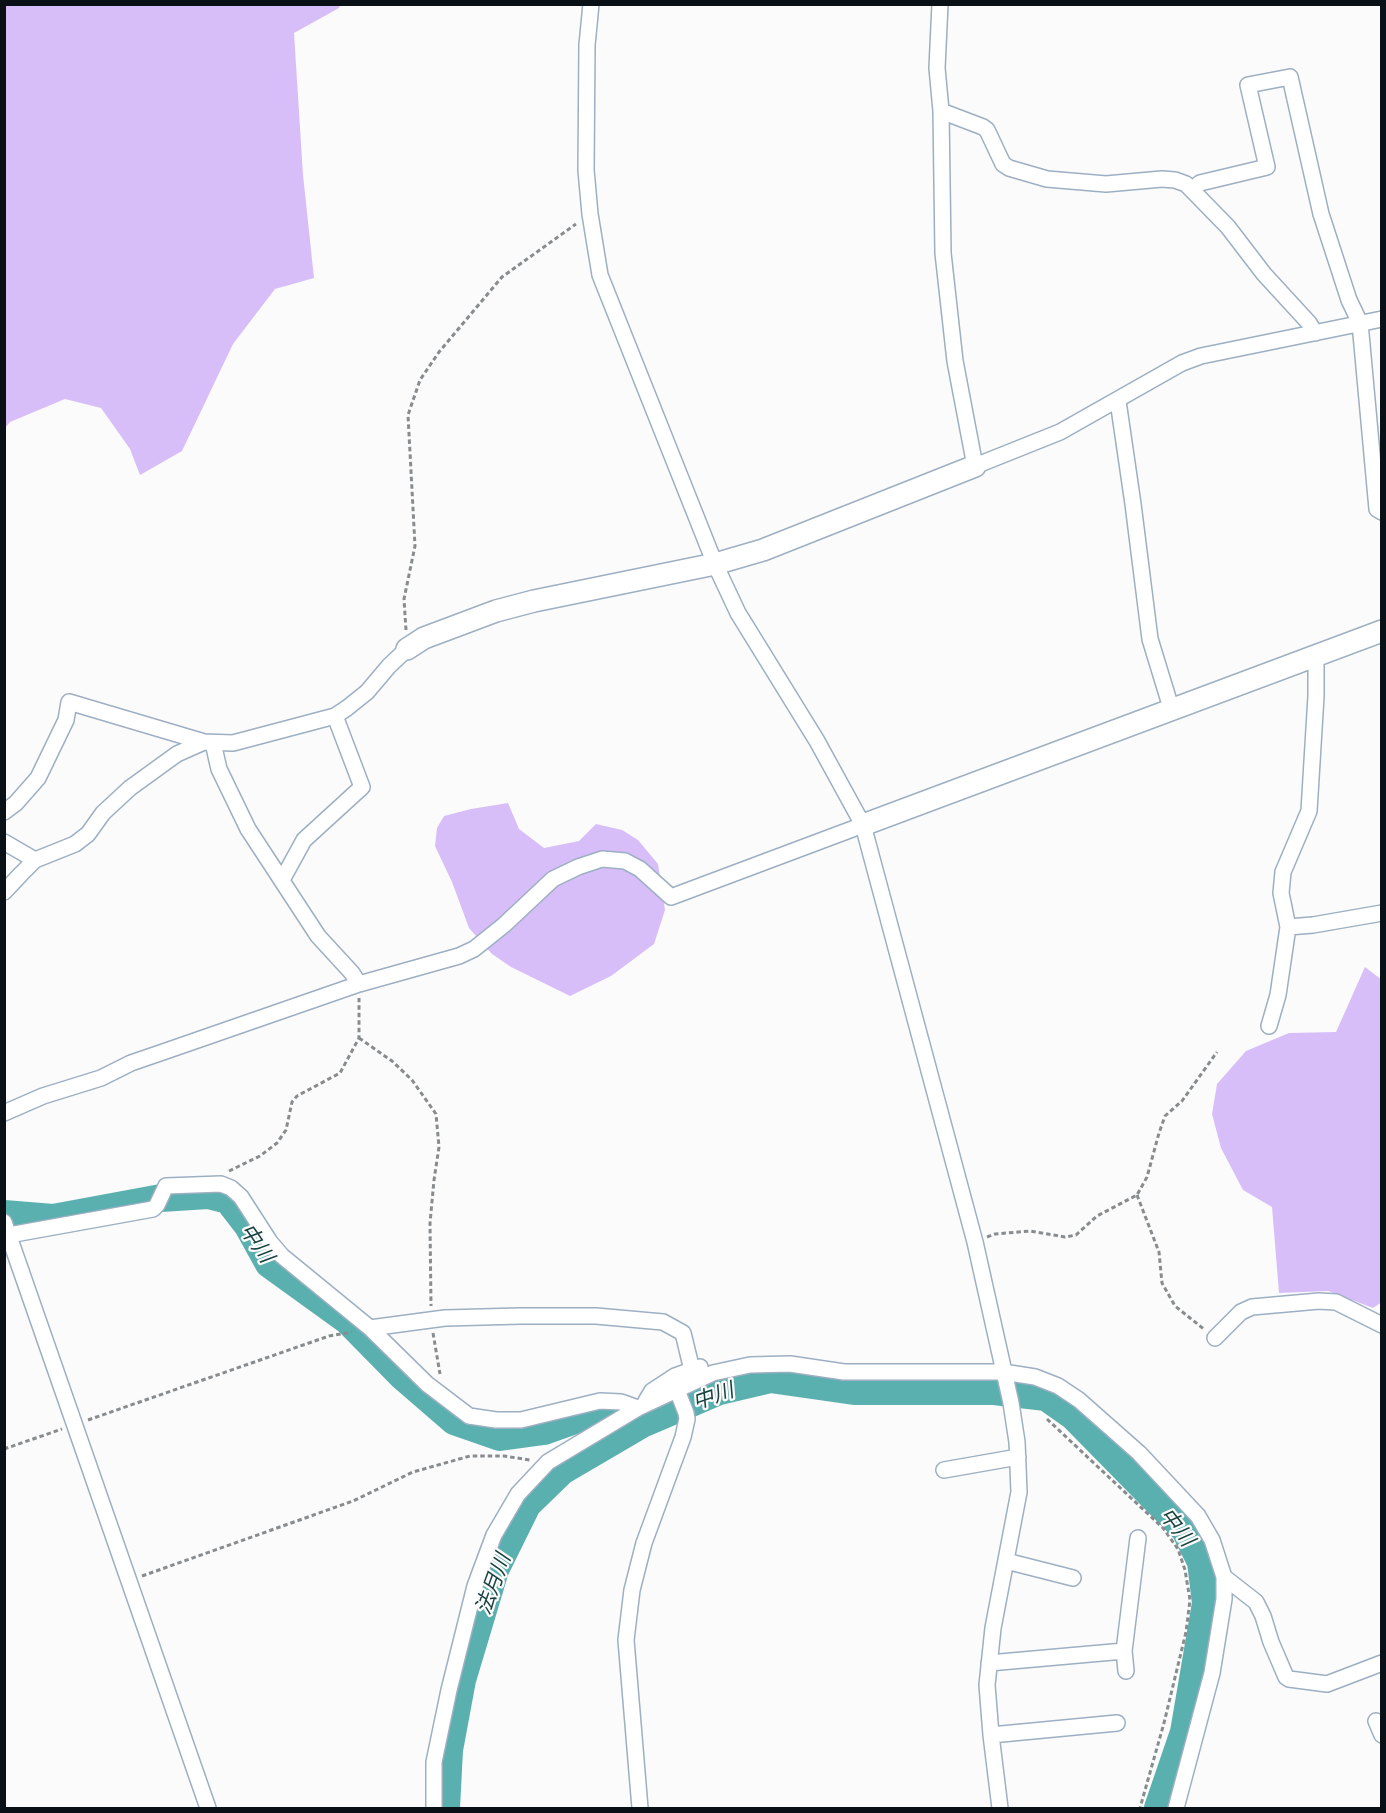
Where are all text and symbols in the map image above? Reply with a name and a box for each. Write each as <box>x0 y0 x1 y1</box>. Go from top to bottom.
water label: 中川 <box>235 1219 279 1267</box>
water label: 中川 <box>689 1377 737 1415</box>
water label: 中川 <box>1154 1503 1200 1551</box>
water label: 法月川 <box>470 1550 516 1618</box>

